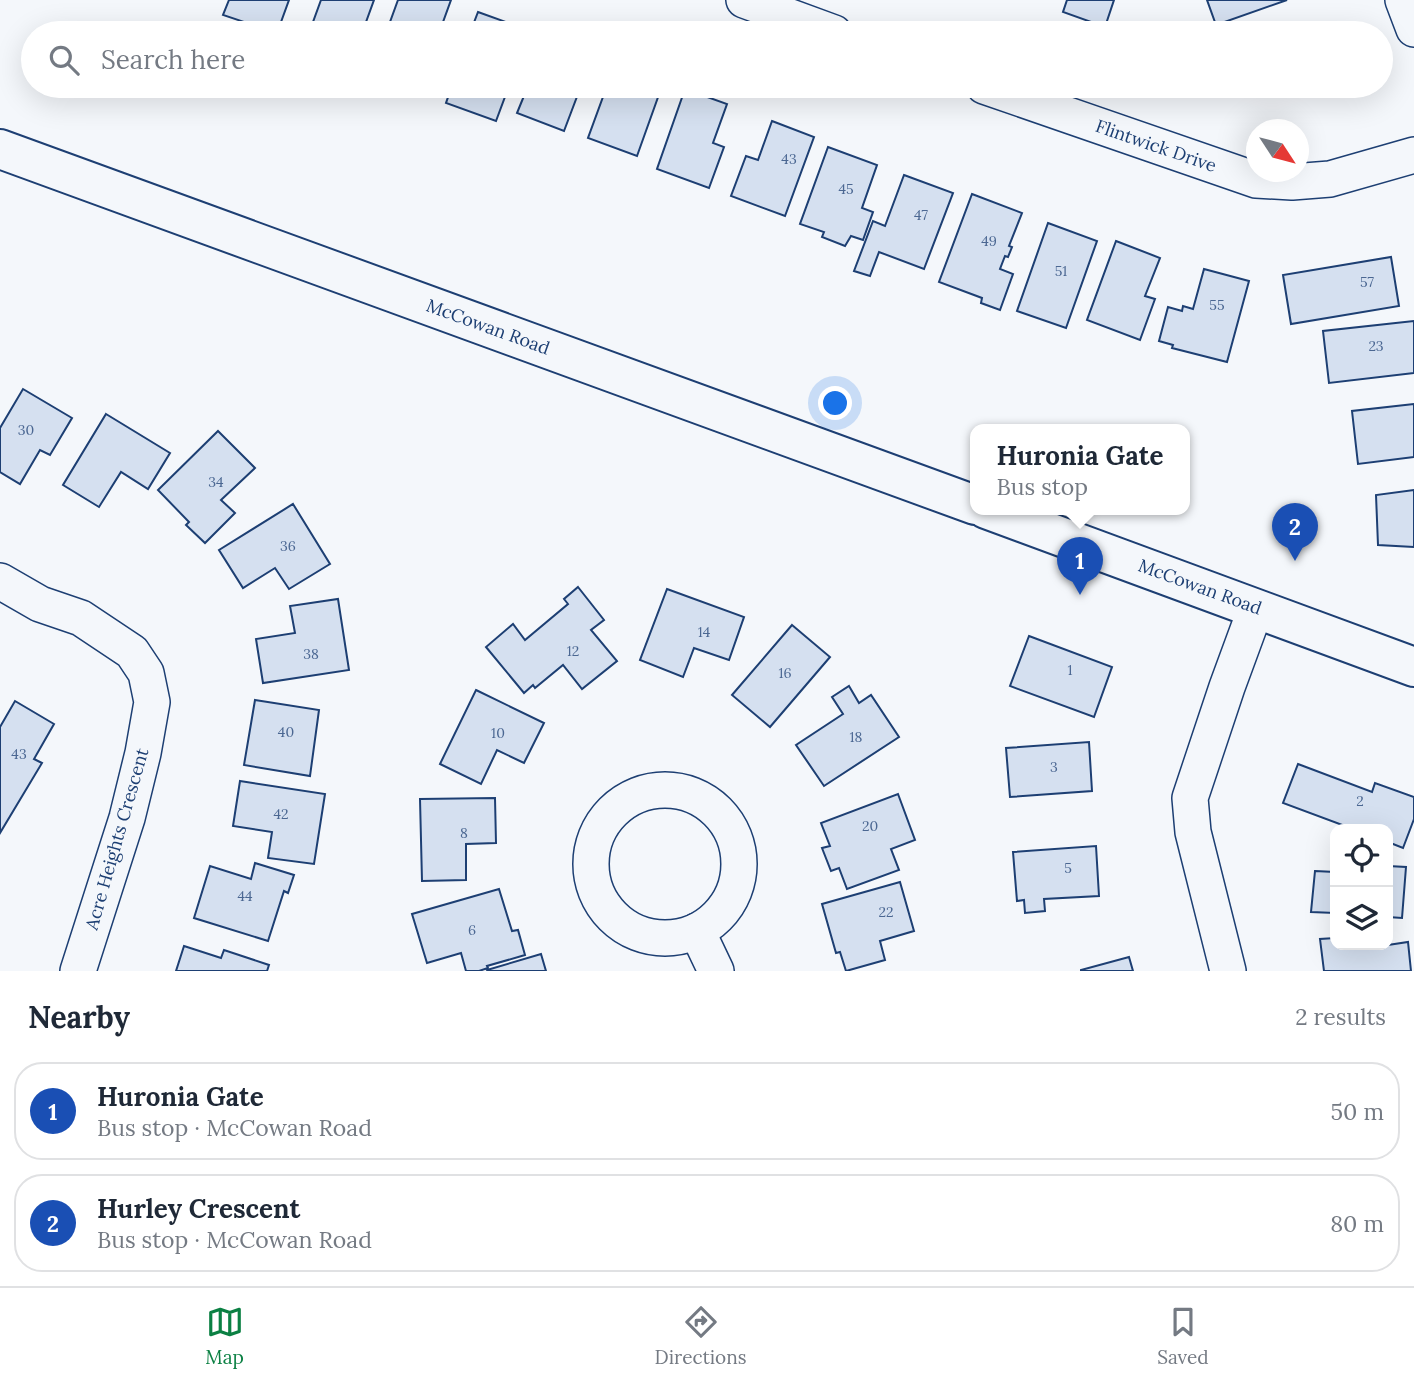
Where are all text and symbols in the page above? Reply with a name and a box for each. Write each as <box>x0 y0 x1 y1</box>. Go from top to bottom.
search box <box>21 21 1393 98</box>
icon: search <box>45 41 83 79</box>
text: Search here <box>101 43 245 76</box>
street label: Flintwick Drive <box>1093 114 1220 177</box>
north arrow <box>1246 119 1309 182</box>
house number: 43 <box>781 150 797 168</box>
house number: 45 <box>838 180 854 198</box>
house number: 47 <box>914 206 929 224</box>
house number: 49 <box>981 232 997 250</box>
house number: 51 <box>1055 262 1067 280</box>
house number: 57 <box>1360 273 1375 291</box>
street label: McCowan Road <box>423 294 553 360</box>
house number: 55 <box>1209 296 1225 314</box>
house number: 23 <box>1368 337 1384 355</box>
your location <box>818 386 852 420</box>
house number: 30 <box>18 421 34 439</box>
popup <box>970 424 1190 515</box>
text: Huronia Gate <box>997 439 1163 472</box>
text: Bus stop <box>997 472 1088 501</box>
house number: 34 <box>208 473 224 491</box>
pin: 2 <box>1272 503 1318 561</box>
house number: 36 <box>280 537 296 555</box>
pin: 1 <box>1057 537 1103 595</box>
street label: McCowan Road <box>1135 554 1265 620</box>
house number: 14 <box>698 623 711 641</box>
house number: 12 <box>567 642 579 660</box>
house number: 38 <box>303 645 319 663</box>
house number: 1 <box>1067 661 1073 679</box>
house number: 16 <box>778 664 792 682</box>
house number: 40 <box>278 723 294 741</box>
house number: 10 <box>491 724 505 742</box>
house number: 18 <box>850 728 863 746</box>
house number: 43 <box>11 745 27 763</box>
street label: Acre Heights Crescent <box>79 745 153 933</box>
house number: 3 <box>1050 758 1058 776</box>
house number: 2 <box>1356 792 1364 810</box>
house number: 42 <box>273 805 289 823</box>
house number: 20 <box>862 817 878 835</box>
house number: 8 <box>460 824 468 842</box>
map controls <box>1330 824 1393 950</box>
button: locate <box>1330 824 1393 887</box>
house number: 5 <box>1064 859 1072 877</box>
house number: 44 <box>237 887 253 905</box>
button: layers <box>1330 887 1393 950</box>
house number: 22 <box>878 903 894 921</box>
house number: 6 <box>468 921 476 939</box>
text: Nearby <box>28 998 130 1036</box>
text: 2 results <box>1295 1002 1386 1031</box>
text: Huronia Gate <box>97 1080 264 1113</box>
text: 1 <box>48 1097 58 1126</box>
text: 50 m <box>1331 1097 1384 1126</box>
text: Bus stop · McCowan Road <box>97 1113 372 1142</box>
text: Hurley Crescent <box>97 1192 300 1225</box>
text: 2 <box>47 1209 59 1238</box>
text: 80 m <box>1330 1209 1384 1238</box>
text: Bus stop · McCowan Road <box>97 1225 372 1254</box>
tab: Map <box>205 1303 244 1369</box>
tab: Directions <box>655 1303 747 1369</box>
tab: Saved <box>1157 1303 1209 1369</box>

